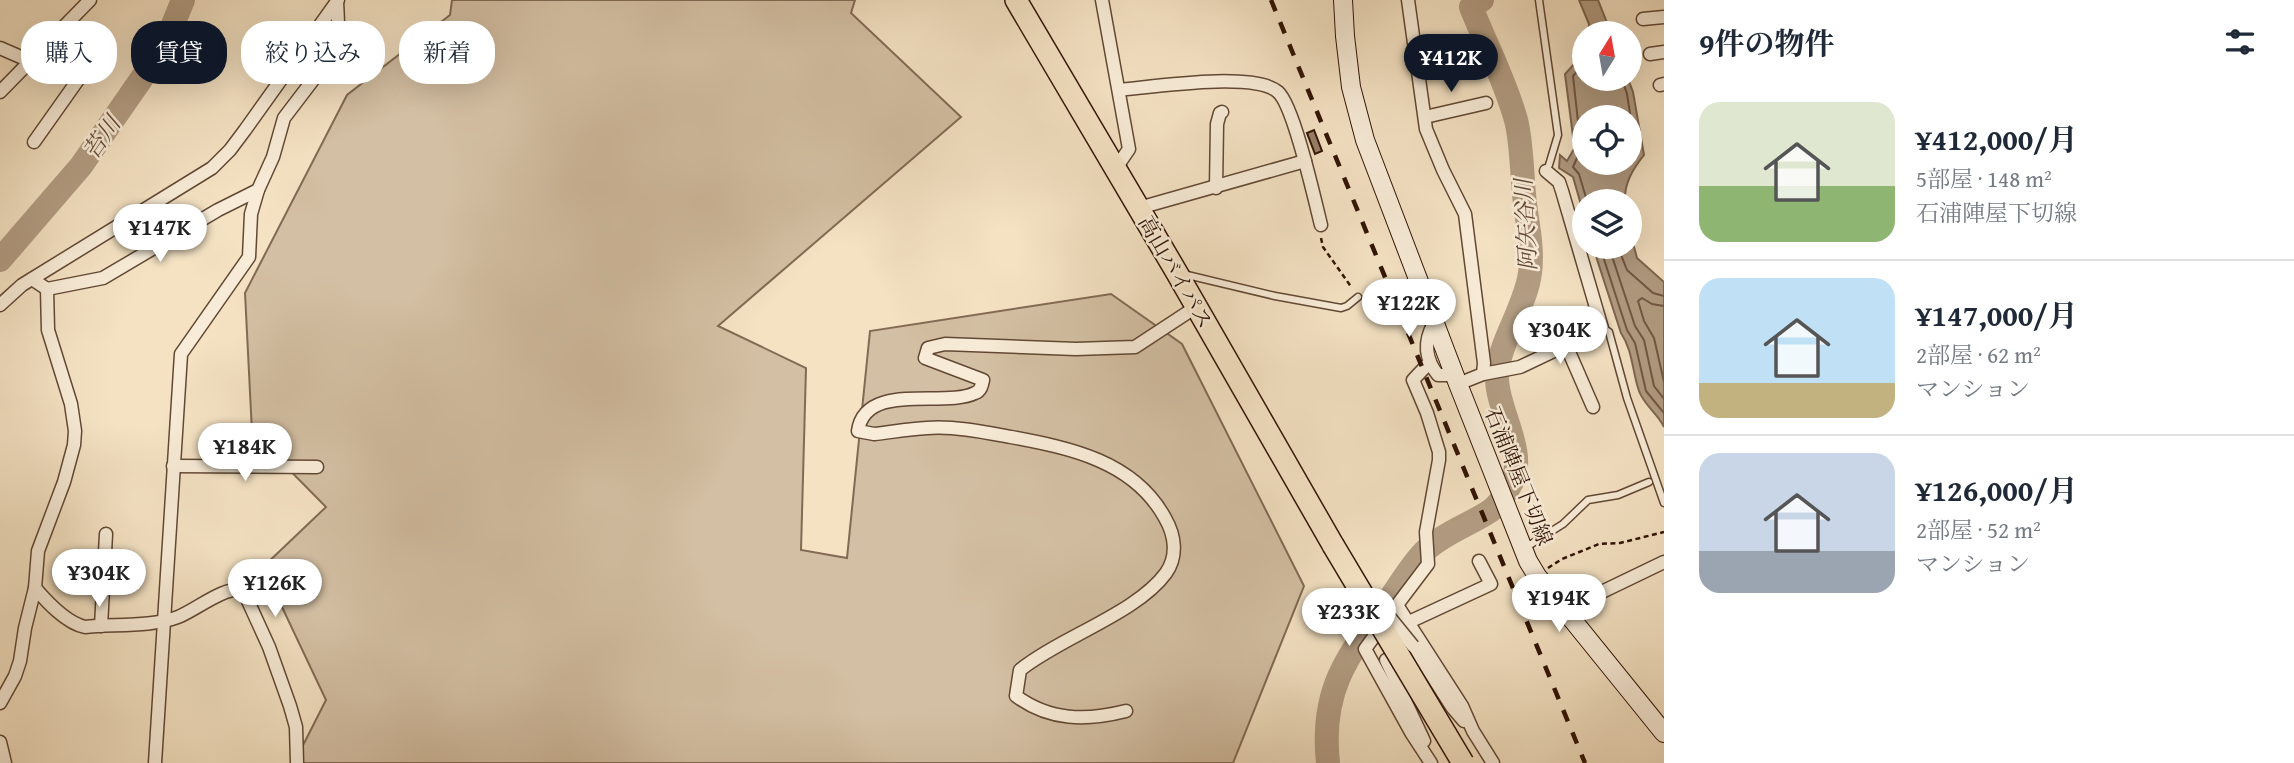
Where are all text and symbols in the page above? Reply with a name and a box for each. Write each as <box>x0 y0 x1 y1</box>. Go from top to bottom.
chip: 購入 <box>21 21 117 84</box>
chip: 賃貸 <box>131 21 227 84</box>
chip: 絞り込み <box>241 21 385 84</box>
chip: 新着 <box>399 21 495 84</box>
north arrow <box>1572 21 1642 91</box>
map controls <box>1572 21 1642 259</box>
text: 9件の物件 <box>1699 21 1835 65</box>
icon: filters <box>2221 23 2259 61</box>
pin: ¥412K <box>1402 34 1500 94</box>
text: ¥412K <box>1420 40 1482 73</box>
button: locate <box>1572 105 1642 175</box>
water label: 苔川 <box>74 106 129 165</box>
text: ¥412,000/月 <box>1916 117 2078 161</box>
icon: home <box>1755 130 1839 214</box>
text: 5部屋 · 148 m² <box>1916 162 2052 195</box>
water label: 阿矢谷川 <box>1506 175 1544 272</box>
button: layers <box>1572 189 1642 259</box>
text: 石浦陣屋下切線 <box>1916 196 2077 229</box>
pin: ¥147K <box>111 204 209 264</box>
text: ¥147K <box>129 210 191 243</box>
street label: 高山バイパス <box>1131 210 1221 334</box>
pin: ¥122K <box>1360 280 1458 339</box>
text: ¥122K <box>1378 285 1440 318</box>
text: ¥147,000/月 <box>1916 293 2078 337</box>
pin: ¥304K <box>1511 306 1609 366</box>
icon: home <box>1755 306 1839 390</box>
text: ¥304K <box>1529 312 1591 345</box>
text: 2部屋 · 62 m² <box>1916 338 2041 371</box>
text: マンション <box>1916 372 2030 405</box>
street label: 石浦陣屋下切線 <box>1477 402 1561 550</box>
pin: ¥184K <box>196 424 294 483</box>
text: ¥184K <box>214 429 276 462</box>
text: ¥126,000/月 <box>1916 468 2078 512</box>
icon: home <box>1755 481 1839 565</box>
text: 2部屋 · 52 m² <box>1916 513 2041 546</box>
text: マンション <box>1916 547 2030 580</box>
pin: ¥304K <box>50 550 148 609</box>
text: ¥304K <box>68 555 130 588</box>
pin: ¥126K <box>226 560 324 619</box>
text: ¥126K <box>244 565 306 598</box>
pin: ¥194K <box>1510 574 1608 634</box>
text: ¥194K <box>1528 580 1590 613</box>
pin: ¥233K <box>1300 588 1398 648</box>
text: ¥233K <box>1318 594 1380 627</box>

